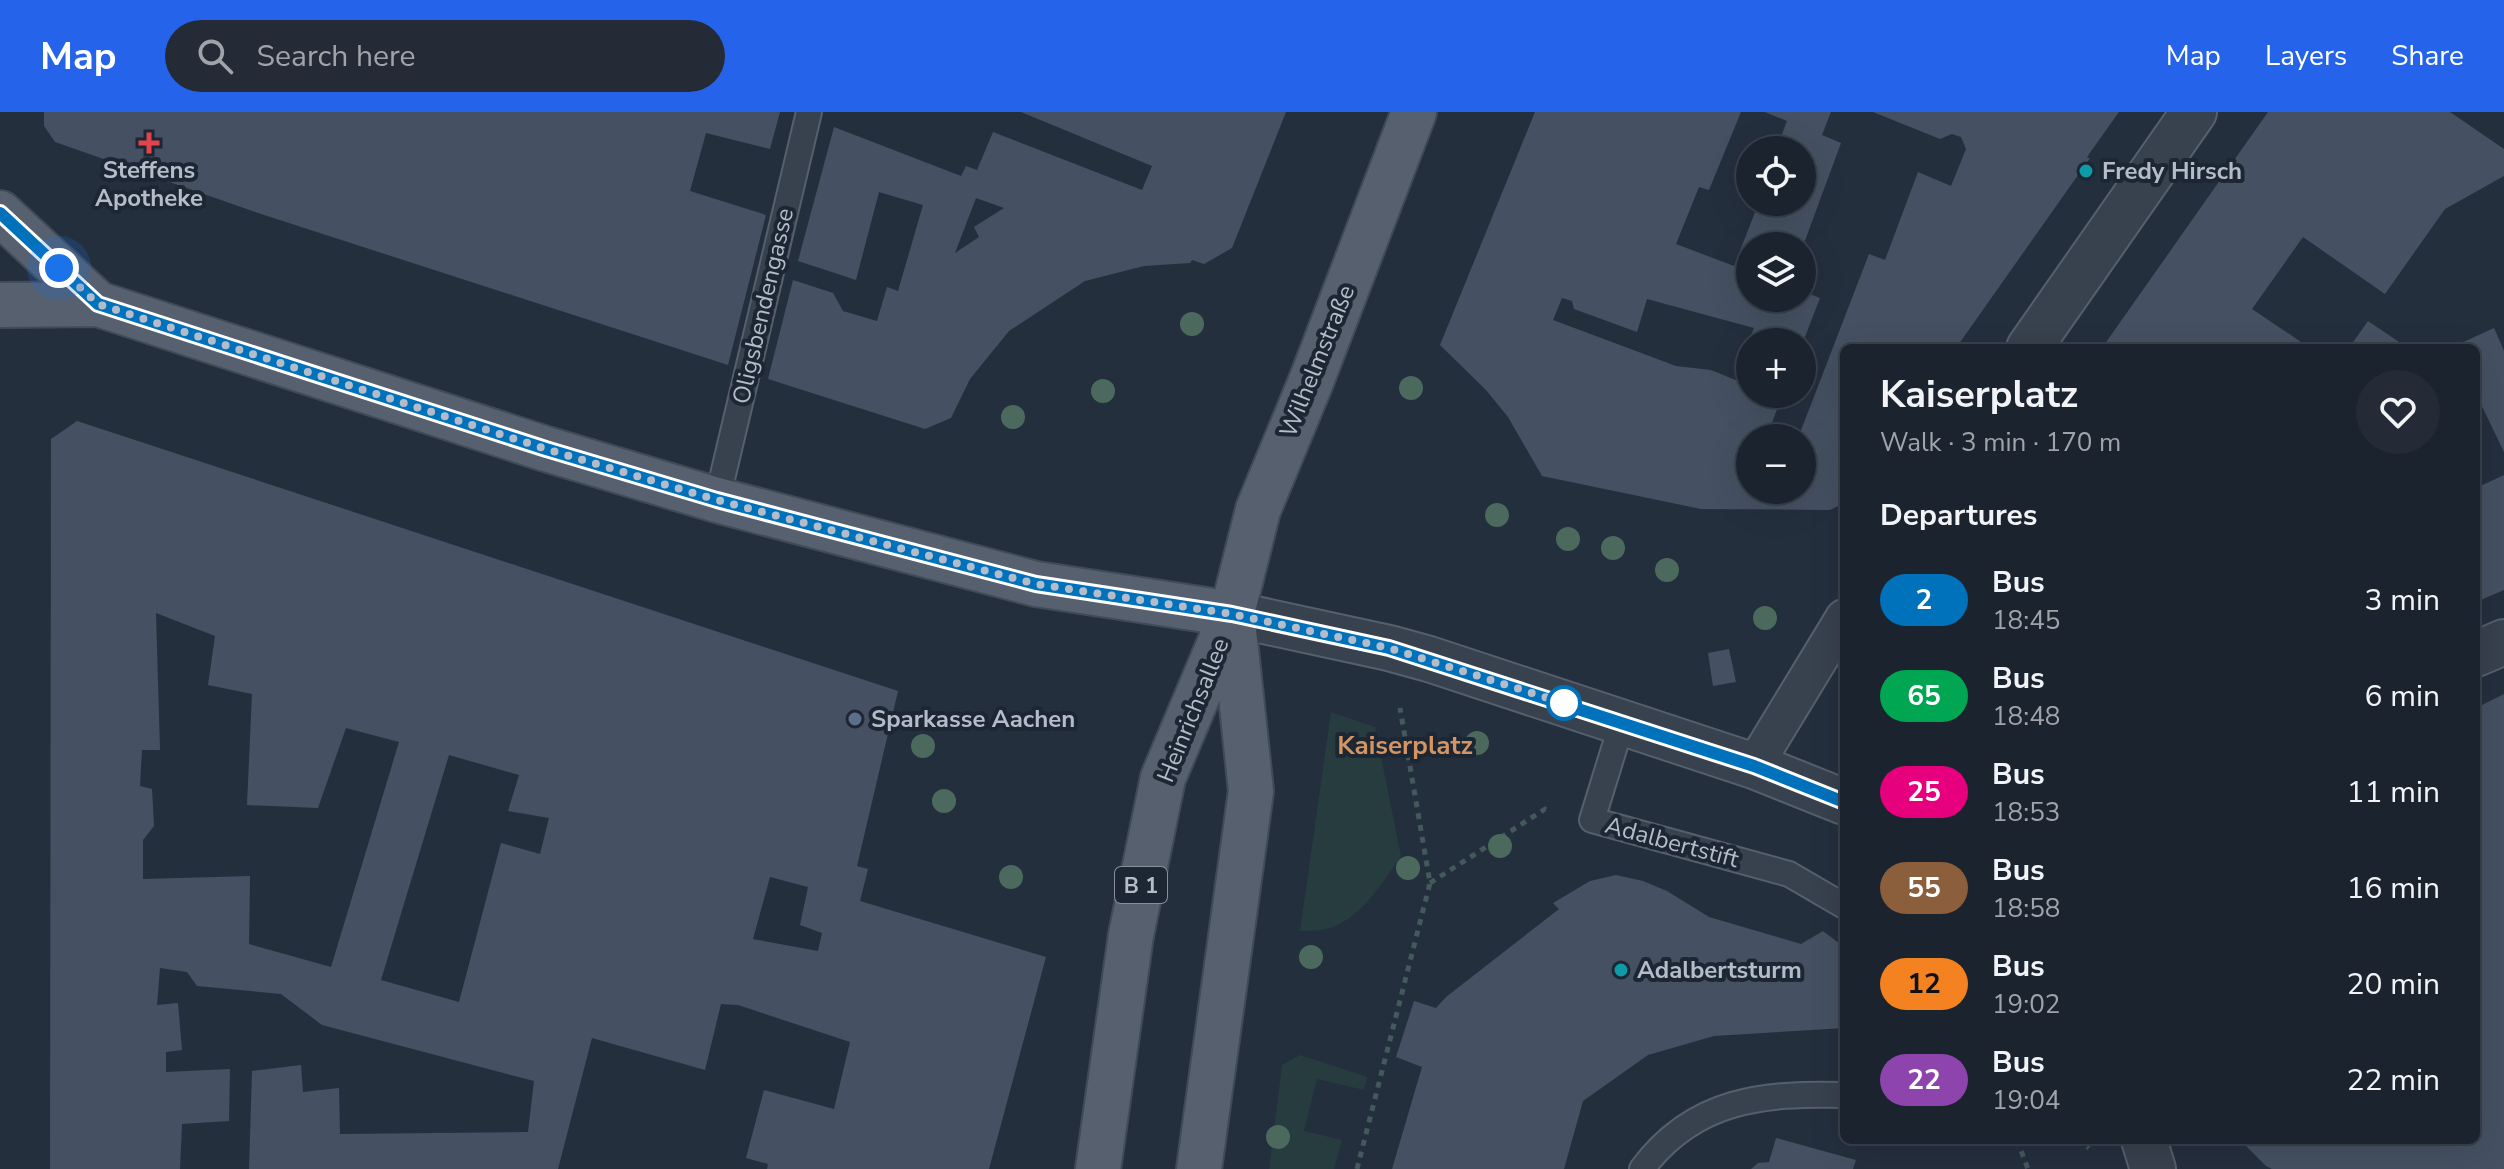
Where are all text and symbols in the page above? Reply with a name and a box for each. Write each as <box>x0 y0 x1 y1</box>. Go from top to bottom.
search box <box>165 20 725 92</box>
text: Map <box>40 31 117 82</box>
icon: search <box>193 34 237 78</box>
text: Search here <box>257 36 416 77</box>
text: Map <box>2166 37 2221 75</box>
text: Layers <box>2265 37 2347 75</box>
text: Share <box>2391 37 2464 75</box>
marker: Steffens Apotheke <box>140 134 158 152</box>
map controls <box>1736 136 1816 504</box>
button: locate <box>1736 136 1816 216</box>
place label: Steffens Apotheke <box>95 154 203 214</box>
place label: Fredy Hirsch <box>2102 155 2242 187</box>
marker: Fredy Hirsch <box>2077 162 2095 180</box>
street label: Oligsbendengasse <box>725 205 801 407</box>
button: layers <box>1736 232 1816 312</box>
your location <box>39 248 79 288</box>
street label: Wilhelmstraße <box>1272 280 1362 442</box>
button: + <box>1736 328 1816 408</box>
text: Kaiserplatz <box>1880 369 2078 420</box>
button: heart <box>2356 370 2440 454</box>
button: − <box>1736 424 1816 504</box>
text: Walk · 3 min · 170 m <box>1880 425 2121 460</box>
text: Departures <box>1880 495 2037 536</box>
text: Bus <box>1992 562 2045 603</box>
text: 3 min <box>2365 580 2440 621</box>
text: 2 <box>1916 581 1932 619</box>
text: 18:45 <box>1992 603 2060 638</box>
street label: Heinrichsallee <box>1150 633 1236 787</box>
text: Bus <box>1992 658 2045 699</box>
text: 6 min <box>2365 676 2440 717</box>
text: 65 <box>1907 677 1941 715</box>
unlabelled marker <box>1547 686 1581 720</box>
text: 18:48 <box>1992 699 2060 734</box>
place label: Sparkasse Aachen <box>871 703 1075 735</box>
marker: Sparkasse Aachen <box>846 710 864 728</box>
district label: Kaiserplatz <box>1337 728 1473 763</box>
text: Bus <box>1992 754 2045 795</box>
text: 11 min <box>2347 772 2440 813</box>
text: 25 <box>1907 773 1941 811</box>
text: 18:53 <box>1992 795 2060 830</box>
street label: Adalbertstift <box>1602 809 1743 875</box>
text: Bus <box>1992 850 2045 891</box>
road number: B 1 <box>1115 867 1167 903</box>
text: 16 min <box>2347 868 2440 909</box>
text: 55 <box>1907 869 1941 907</box>
text: 18:58 <box>1992 891 2060 926</box>
text: Bus <box>1992 946 2045 987</box>
place label: Adalbertsturm <box>1637 954 1802 986</box>
marker: Adalbertsturm <box>1612 961 1630 979</box>
text: 20 min <box>2347 964 2440 1005</box>
text: 12 <box>1907 965 1941 1003</box>
text: 19:02 <box>1992 987 2060 1022</box>
text: Bus <box>1992 1042 2045 1083</box>
text: 22 min <box>2347 1060 2440 1101</box>
text: 22 <box>1907 1061 1941 1099</box>
text: 19:04 <box>1992 1083 2060 1118</box>

